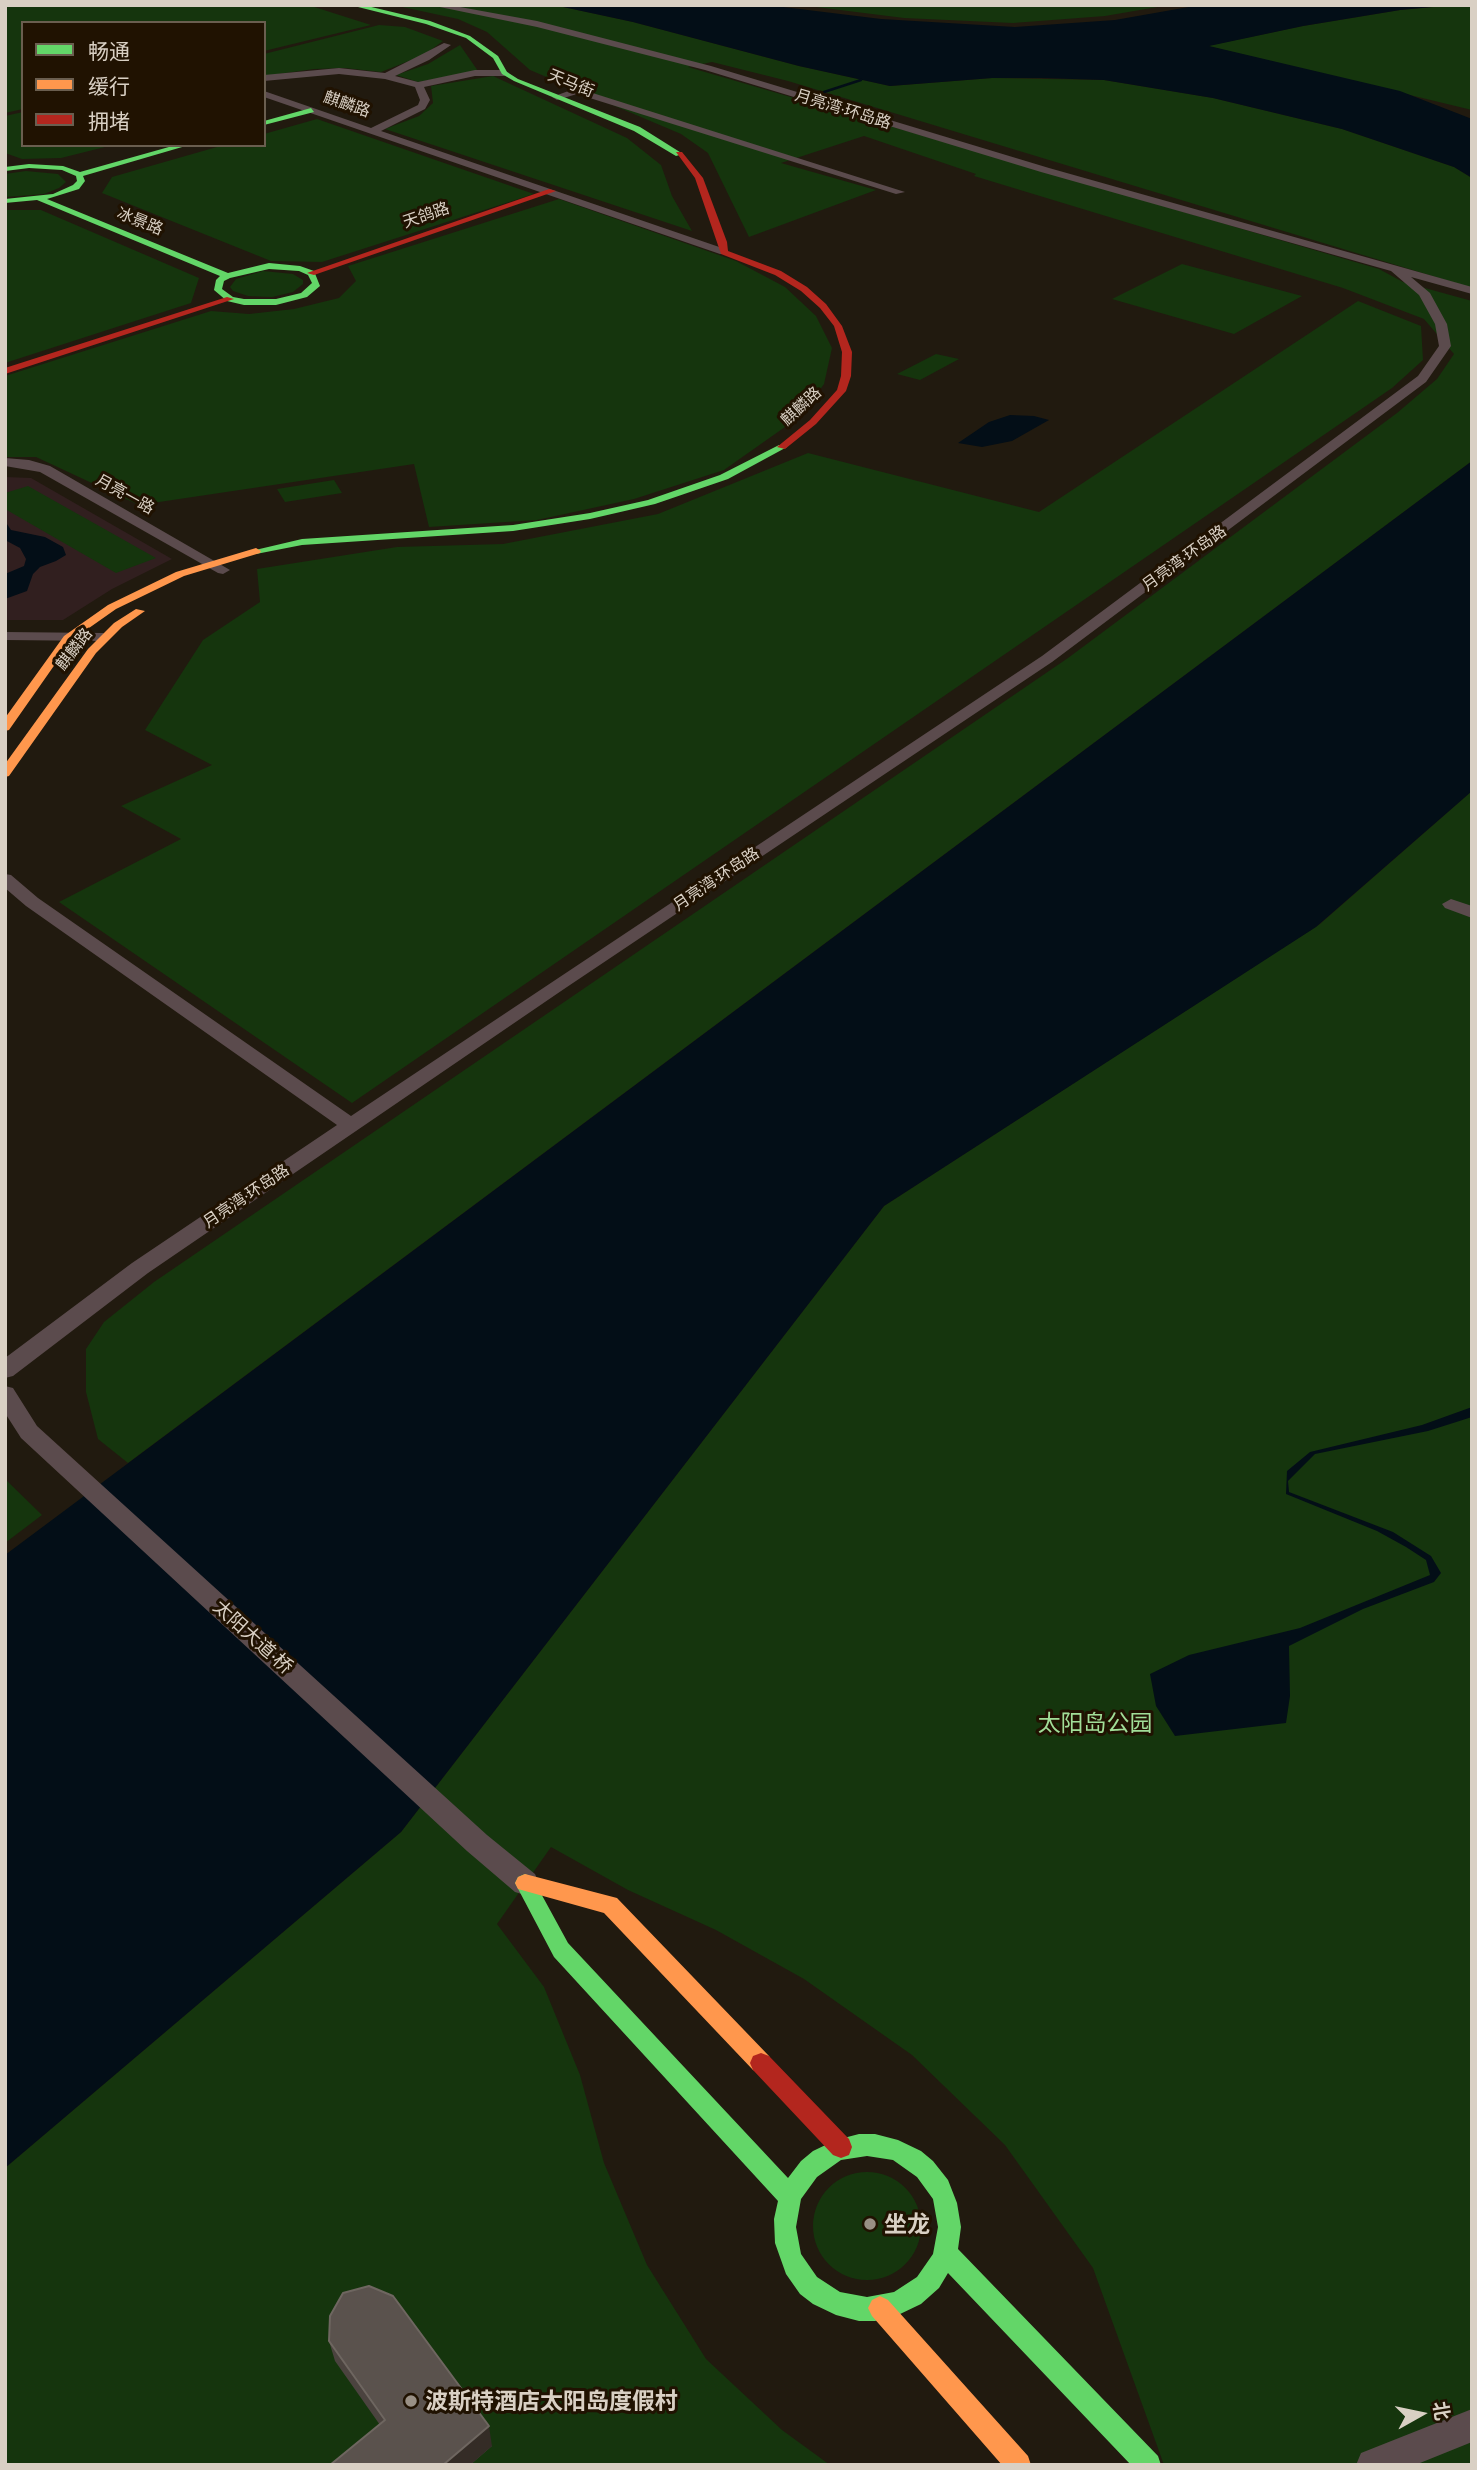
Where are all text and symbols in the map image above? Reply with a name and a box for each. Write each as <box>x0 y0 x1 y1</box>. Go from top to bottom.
legend <box>21 21 266 147</box>
text: 畅通 <box>88 38 130 63</box>
street label: 天马街 <box>545 65 597 101</box>
text: 缓行 <box>88 73 130 98</box>
street label: 月亮湾·环岛路 <box>793 85 893 133</box>
street label: 麒麟路 <box>321 87 373 121</box>
text: 拥堵 <box>88 108 130 133</box>
street label: 天鸽路 <box>400 198 452 232</box>
street label: 冰景路 <box>114 203 166 239</box>
street label: 麒麟路 <box>777 383 825 429</box>
street label: 月亮一路 <box>92 470 158 518</box>
street label: 月亮湾·环岛路 <box>1138 521 1230 595</box>
street label: 麒麟路 <box>52 624 96 674</box>
street label: 月亮湾·环岛路 <box>669 843 763 915</box>
street label: 月亮湾·环岛路 <box>199 1160 293 1232</box>
street label: 太阳大道·桥 <box>209 1595 297 1679</box>
park label: 太阳岛公园 <box>1038 1709 1152 1737</box>
place label: 坐龙 <box>884 2210 930 2238</box>
marker: 坐龙 <box>862 2216 878 2232</box>
north arrow <box>1386 2379 1456 2449</box>
place label: 波斯特酒店太阳岛度假村 <box>425 2387 678 2415</box>
marker: 波斯特酒店太阳岛度假村 <box>403 2393 419 2409</box>
text: 北 <box>1429 2399 1455 2422</box>

